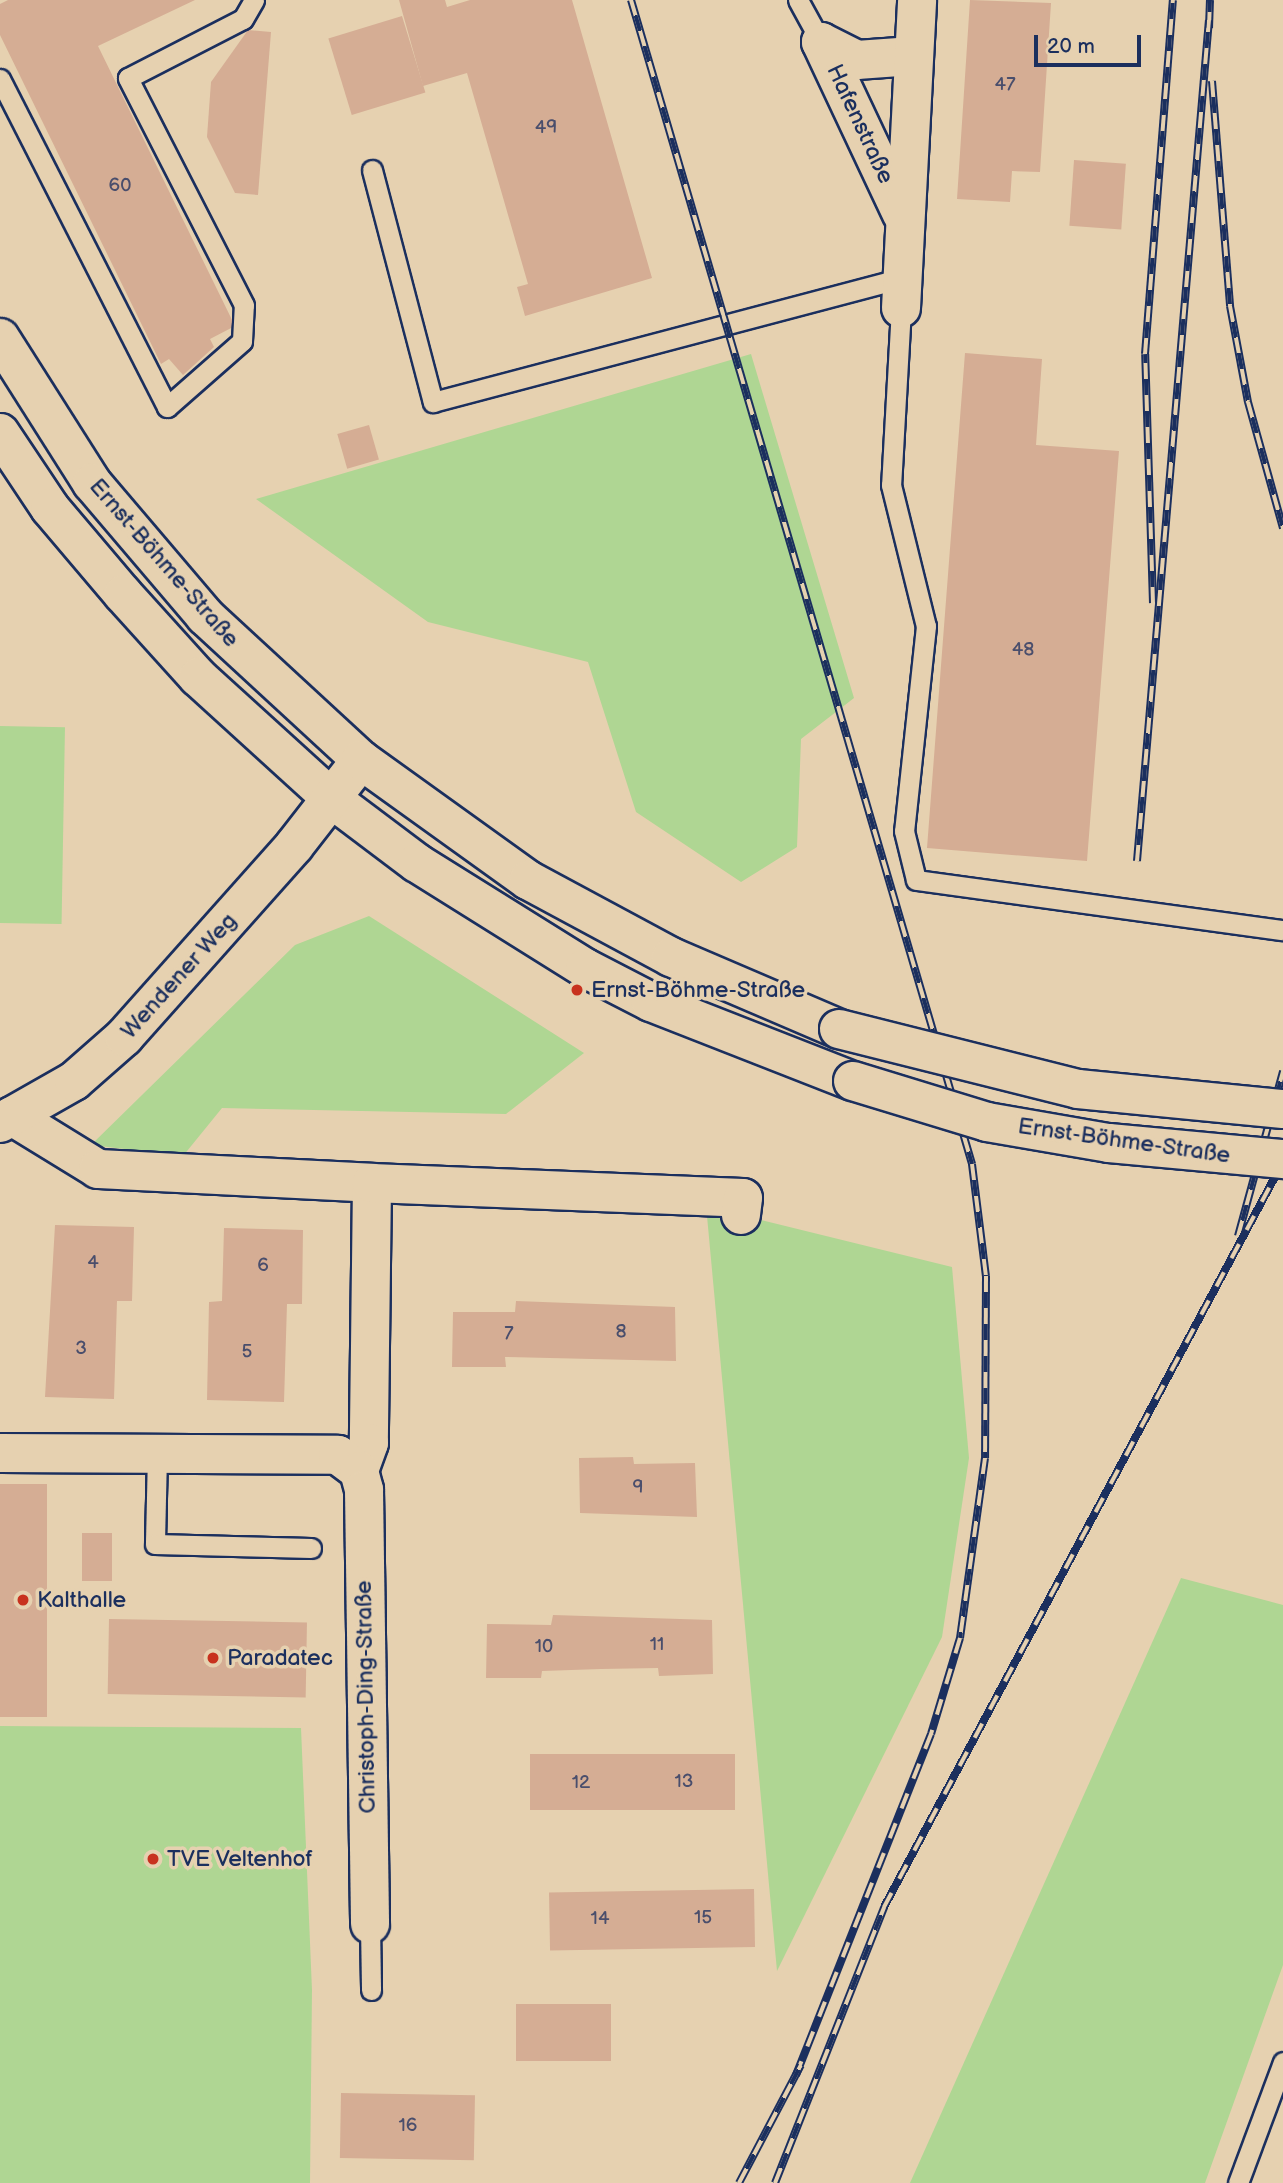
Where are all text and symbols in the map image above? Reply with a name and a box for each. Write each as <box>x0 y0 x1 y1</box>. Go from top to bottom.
scale bar <box>1038 21 1145 65</box>
text: 20 m <box>1047 34 1095 59</box>
street label: Hafenstraße <box>820 60 900 188</box>
house number: 47 <box>995 74 1015 96</box>
house number: 49 <box>535 117 557 139</box>
house number: 60 <box>109 175 131 197</box>
street label: Ernst-Böhme-Straße <box>83 473 245 653</box>
house number: 48 <box>1012 639 1034 661</box>
street label: Wendener Weg <box>115 907 243 1045</box>
place label: Ernst-Böhme-Straße <box>591 976 805 1004</box>
marker: Ernst-Böhme-Straße <box>569 982 585 998</box>
street label: Ernst-Böhme-Straße <box>1016 1112 1232 1170</box>
house number: 4 <box>87 1252 99 1274</box>
house number: 6 <box>257 1255 269 1277</box>
house number: 8 <box>615 1321 627 1343</box>
house number: 7 <box>504 1323 514 1345</box>
house number: 3 <box>75 1338 87 1360</box>
house number: 5 <box>242 1341 252 1363</box>
house number: 9 <box>633 1477 643 1499</box>
street label: Christoph-Ding-Straße <box>350 1580 382 1814</box>
place label: Kalthalle <box>37 1586 126 1614</box>
marker: Kalthalle <box>15 1592 31 1608</box>
house number: 11 <box>650 1634 664 1656</box>
house number: 10 <box>535 1636 553 1658</box>
place label: Paradatec <box>227 1644 333 1672</box>
marker: Paradatec <box>205 1650 221 1666</box>
house number: 13 <box>674 1771 694 1793</box>
house number: 12 <box>572 1772 590 1794</box>
place label: TVE Veltenhof <box>167 1845 313 1873</box>
marker: TVE Veltenhof <box>145 1851 161 1867</box>
house number: 15 <box>694 1907 712 1929</box>
house number: 14 <box>591 1908 609 1930</box>
house number: 16 <box>399 2115 417 2137</box>

